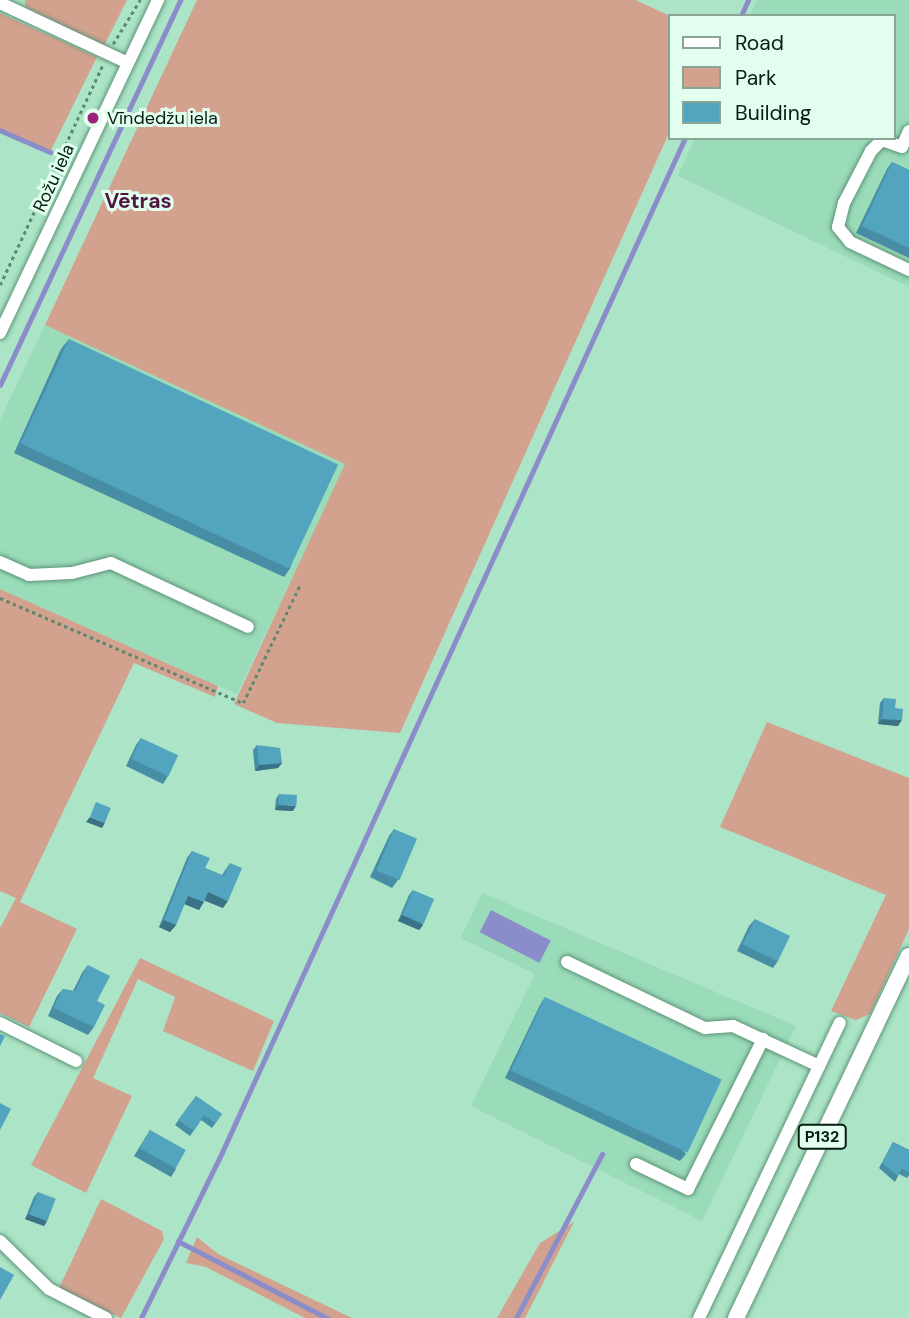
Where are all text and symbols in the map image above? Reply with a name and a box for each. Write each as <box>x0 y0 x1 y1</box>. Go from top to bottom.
legend <box>668 14 895 140</box>
text: Road <box>735 29 784 57</box>
text: Park <box>735 64 776 92</box>
text: Building <box>735 99 811 127</box>
place label: Vīndedžu iela <box>107 107 218 129</box>
marker: Vīndedžu iela <box>85 110 101 126</box>
street label: Rožu iela <box>29 141 79 215</box>
district label: Vētras <box>104 188 172 214</box>
road number: P132 <box>798 1124 846 1149</box>

